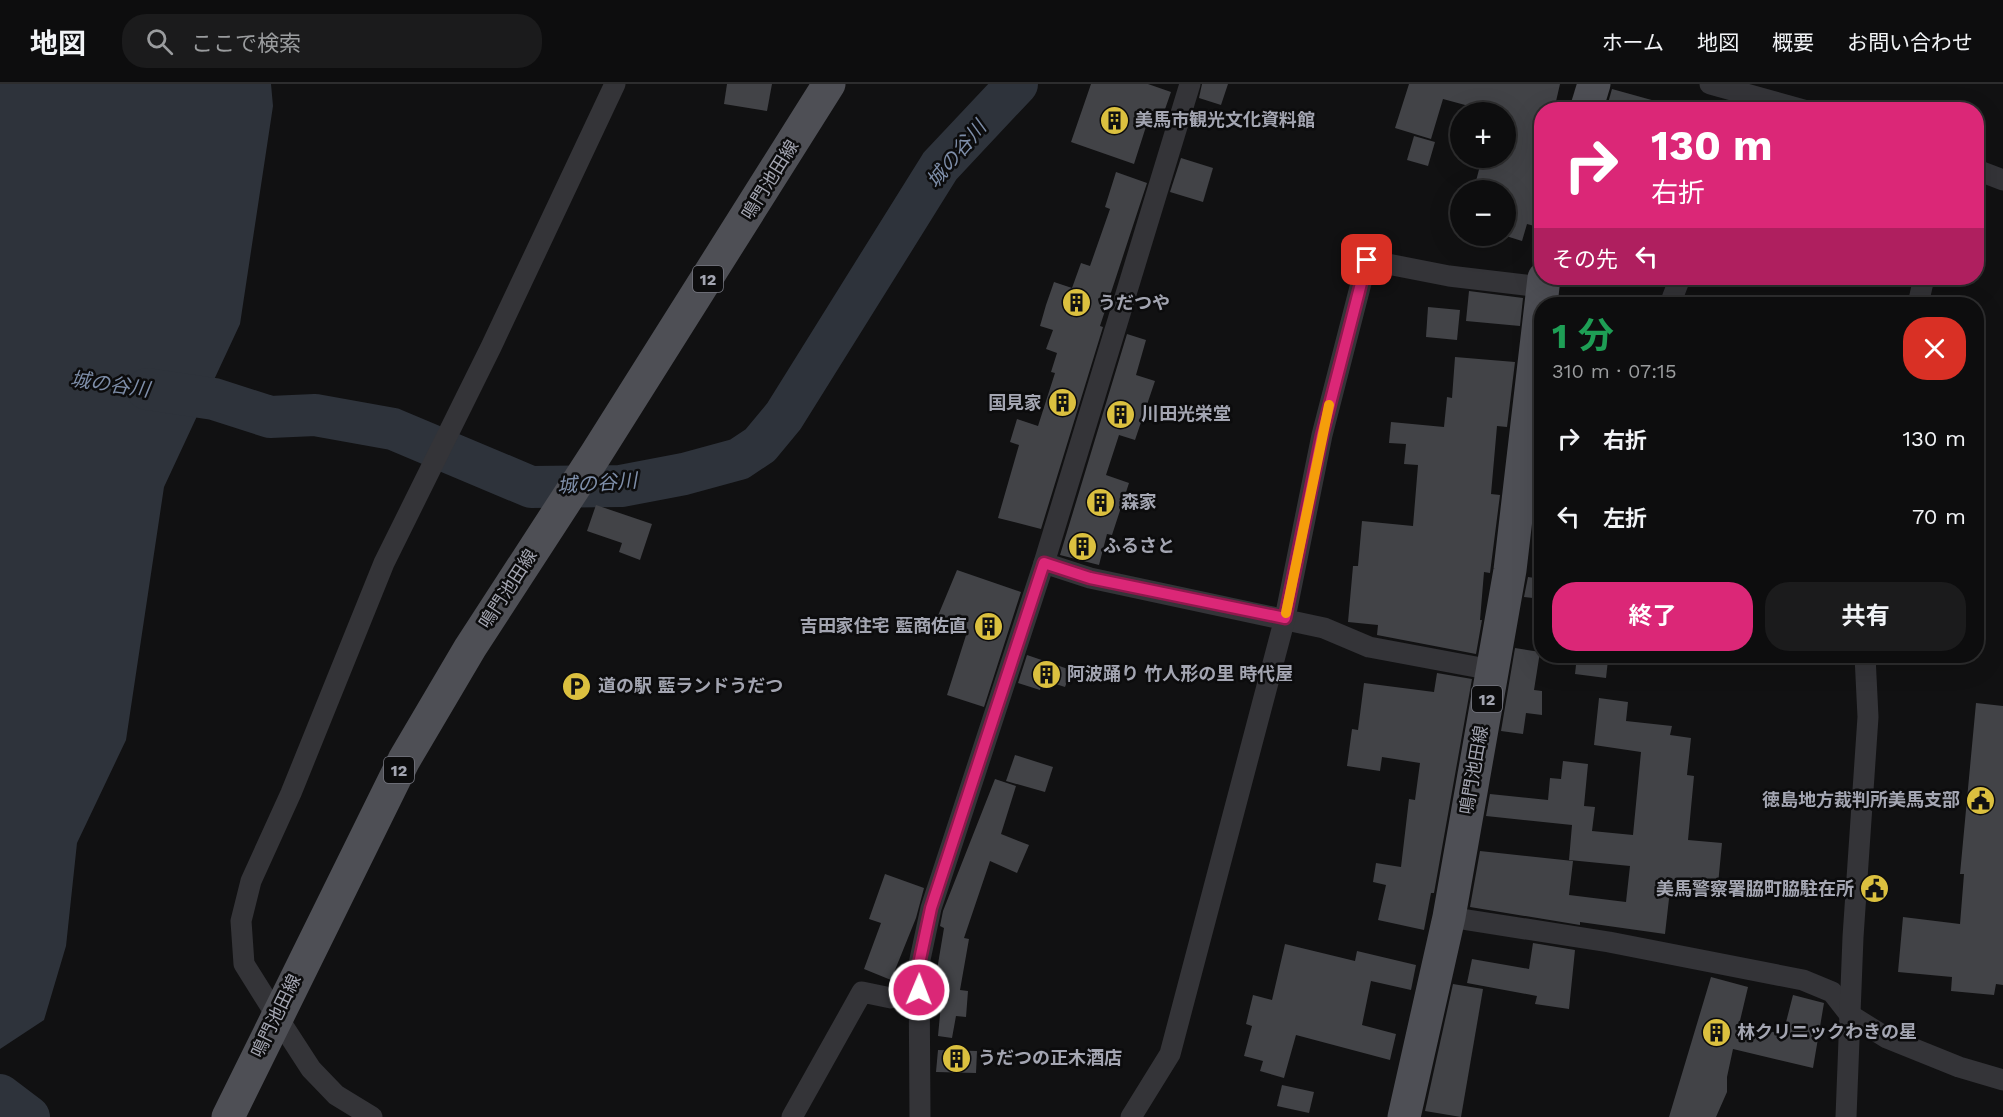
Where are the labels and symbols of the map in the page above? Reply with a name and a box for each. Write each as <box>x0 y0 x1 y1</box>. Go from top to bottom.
building icon: 美馬市観光文化資料館 <box>1098 104 1130 136</box>
place label: 美馬市観光文化資料館 <box>1135 109 1315 130</box>
water label: 城の谷川 <box>921 114 992 192</box>
street label: 鳴門池田線 <box>737 136 802 223</box>
pin <box>1341 234 1392 285</box>
road number: 12 <box>693 266 723 292</box>
building icon: うだつや <box>1061 287 1093 319</box>
place label: うだつや <box>1098 292 1170 313</box>
water label: 城の谷川 <box>69 367 153 402</box>
building icon: 国見家 <box>1047 387 1079 419</box>
place label: 国見家 <box>988 392 1042 413</box>
building icon: 川田光栄堂 <box>1104 398 1136 430</box>
place label: 川田光栄堂 <box>1141 403 1231 424</box>
water label: 城の谷川 <box>556 468 640 498</box>
building icon: 森家 <box>1084 486 1116 518</box>
place label: 森家 <box>1121 491 1157 512</box>
building icon: ふるさと <box>1066 530 1098 562</box>
place label: ふるさと <box>1103 535 1175 556</box>
street label: 鳴門池田線 <box>474 545 541 632</box>
building icon: 吉田家住宅 藍商佐直 <box>972 610 1004 642</box>
place label: 吉田家住宅 藍商佐直 <box>800 615 967 636</box>
building icon: 阿波踊り 竹人形の里 時代屋 <box>1030 658 1062 690</box>
place label: 阿波踊り 竹人形の里 時代屋 <box>1067 663 1293 684</box>
parking icon: 道の駅 藍ランドうだつ <box>561 670 593 702</box>
place label: 道の駅 藍ランドうだつ <box>598 675 783 696</box>
road number: 12 <box>1472 686 1502 712</box>
street label: 鳴門池田線 <box>1455 724 1492 816</box>
road number: 12 <box>384 757 414 783</box>
public building icon: 徳島地方裁判所美馬支部 <box>1965 784 1997 816</box>
place label: 徳島地方裁判所美馬支部 <box>1762 789 1960 810</box>
public building icon: 美馬警察署脇町脇駐在所 <box>1859 873 1891 905</box>
place label: 美馬警察署脇町脇駐在所 <box>1656 878 1854 899</box>
position arrow <box>887 958 951 1022</box>
street label: 鳴門池田線 <box>246 971 305 1061</box>
building icon: 林クリニックわきの星 <box>1700 1016 1732 1048</box>
place label: 林クリニックわきの星 <box>1737 1021 1917 1042</box>
building icon: うだつの正木酒店 <box>941 1042 973 1074</box>
place label: うだつの正木酒店 <box>978 1047 1122 1068</box>

